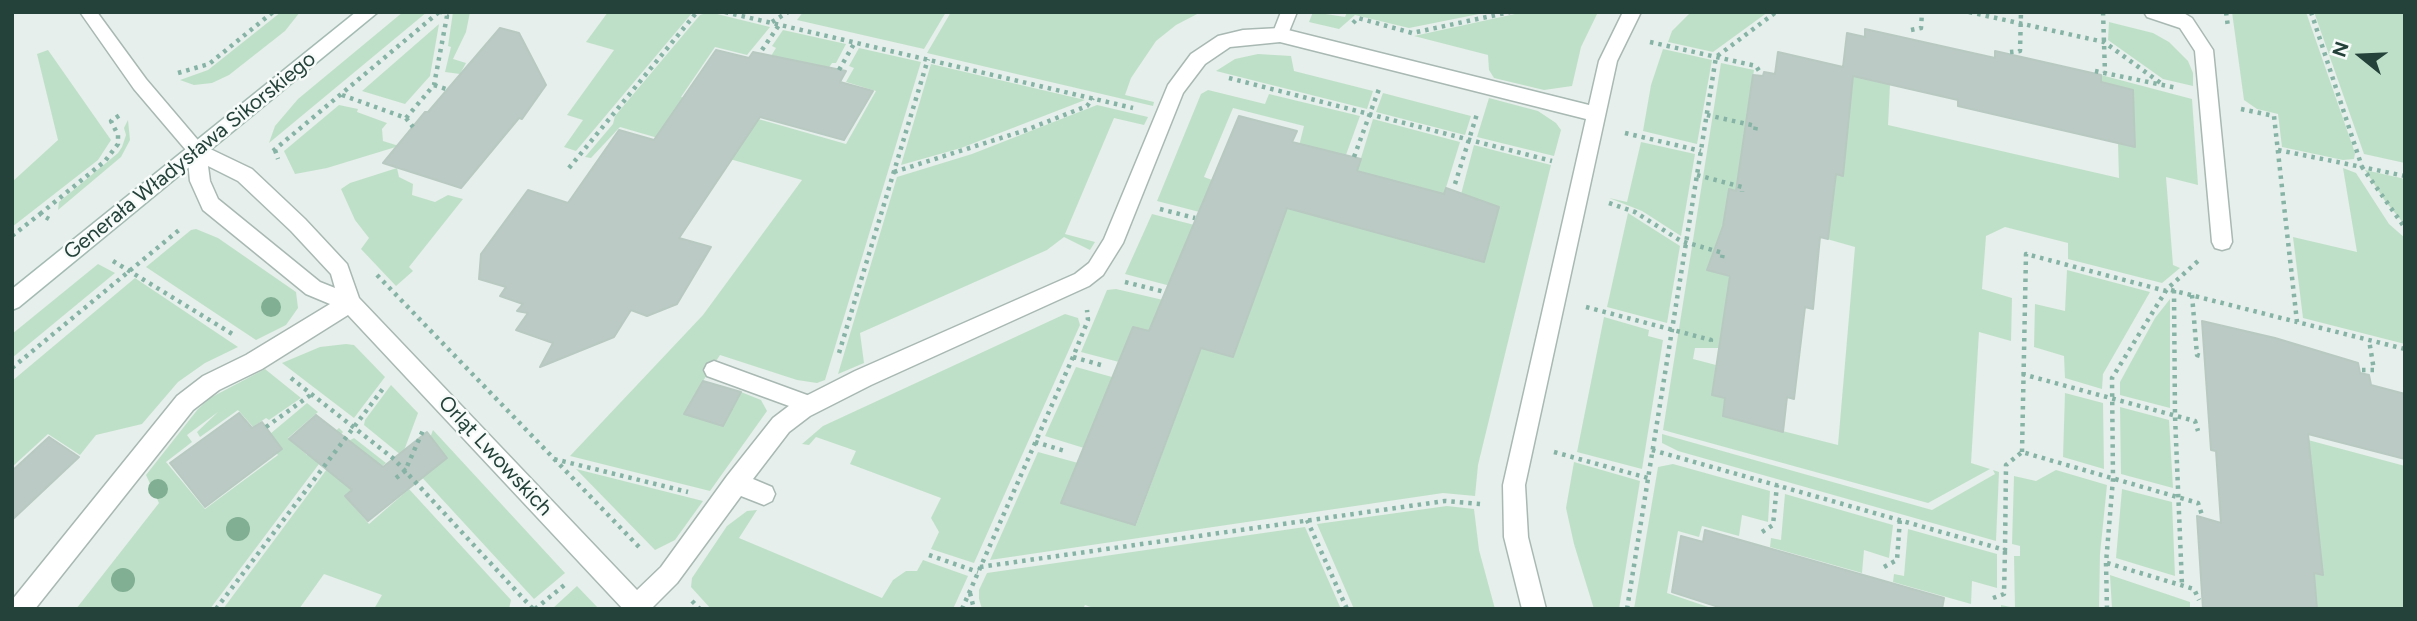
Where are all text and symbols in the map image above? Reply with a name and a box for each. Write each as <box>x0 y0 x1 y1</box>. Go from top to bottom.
north arrow <box>2326 21 2396 91</box>
text: N <box>2327 39 2354 60</box>
street label: Generała Władysława Sikorskiego <box>59 47 321 265</box>
street label: Orląt Lwowskich <box>433 391 557 521</box>

